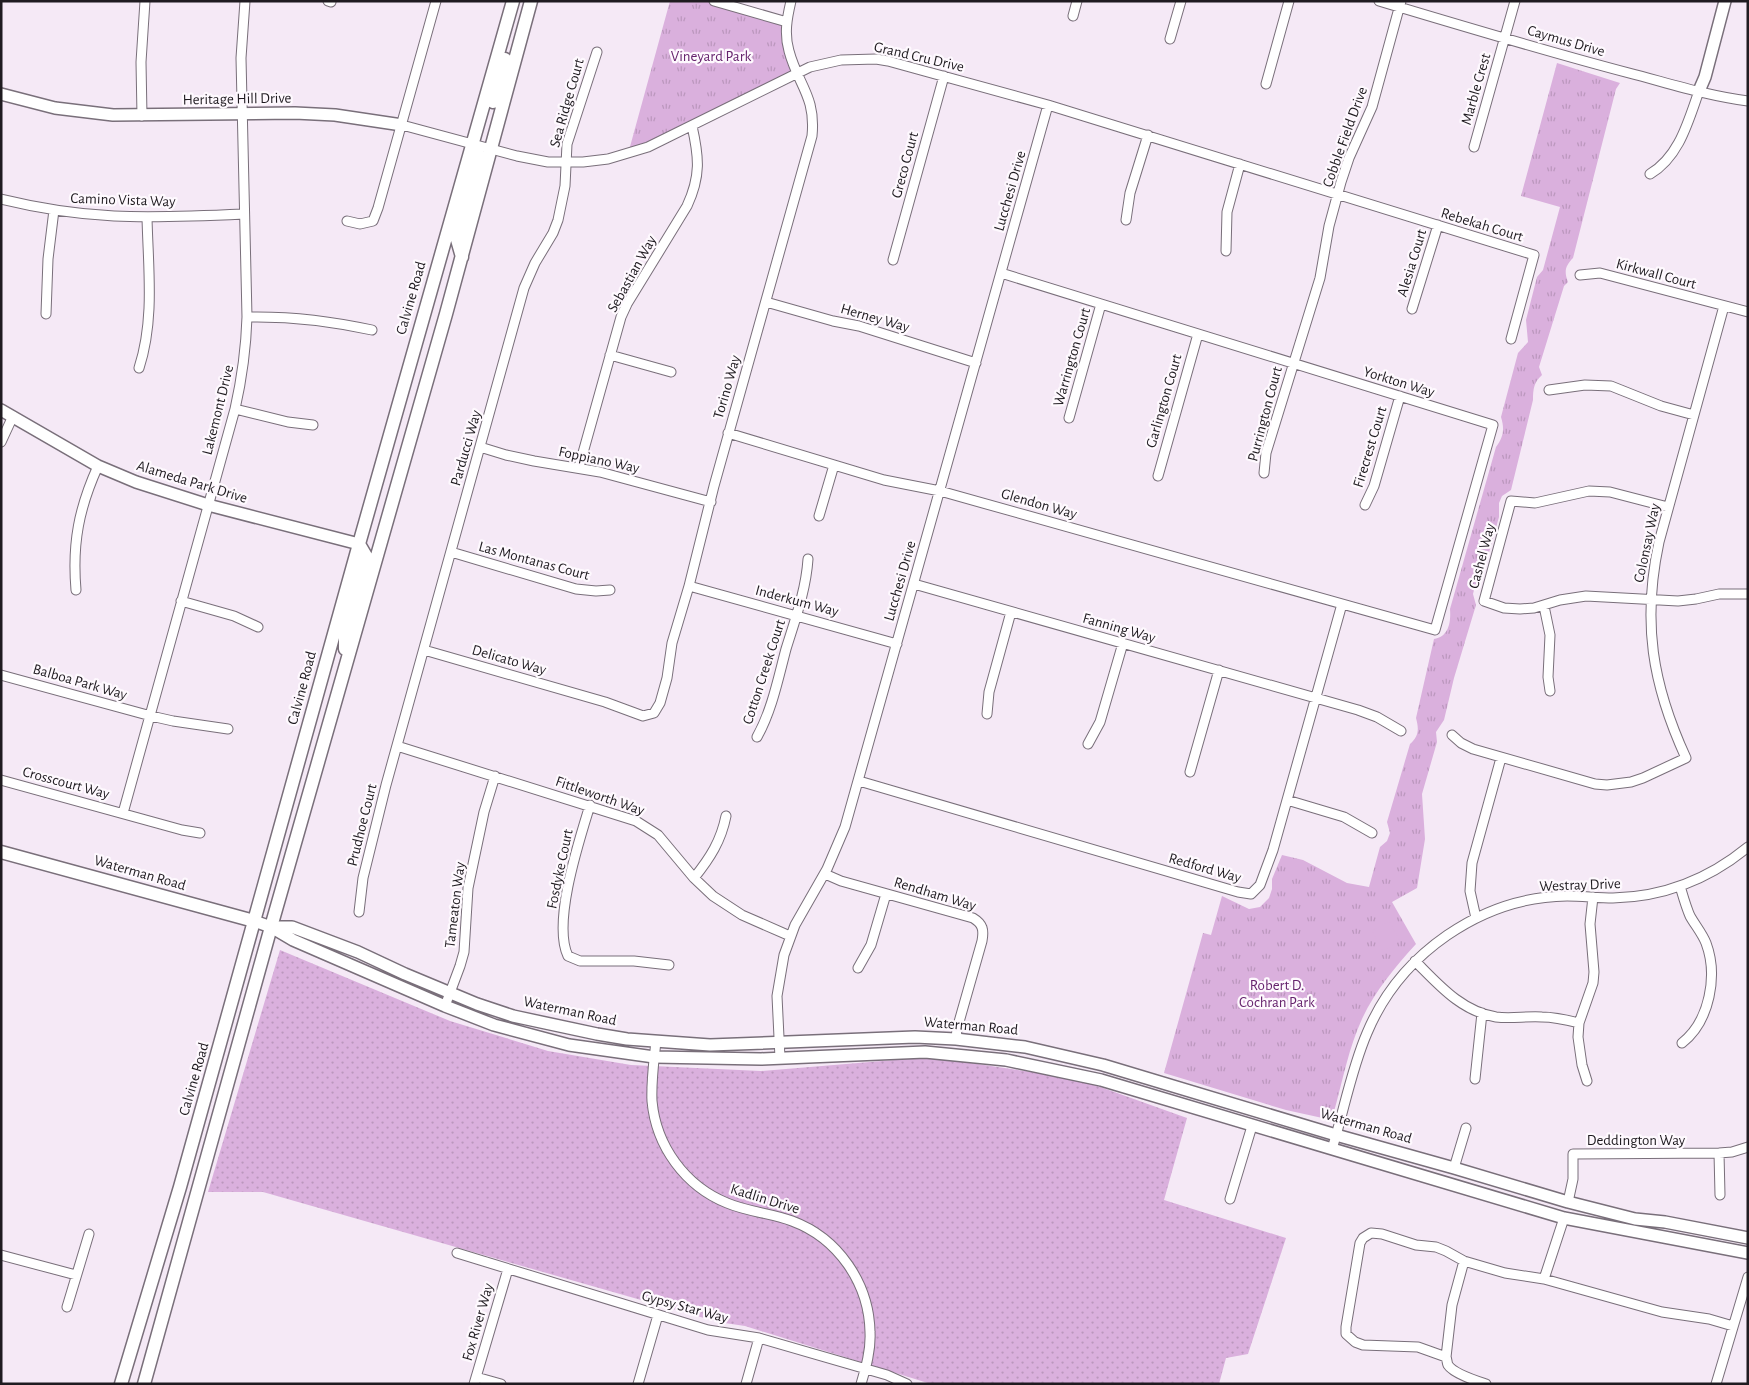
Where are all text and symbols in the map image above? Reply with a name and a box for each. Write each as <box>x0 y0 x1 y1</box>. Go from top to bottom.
street label: Caymus Drive <box>1526 23 1607 59</box>
street label: Grand Cru Drive <box>873 39 966 75</box>
park label: Vineyard Park <box>671 49 751 64</box>
street label: Marble Crest <box>1459 51 1493 126</box>
street label: Sea Ridge Court <box>547 57 587 149</box>
street label: Cobble Field Drive <box>1320 85 1370 189</box>
street label: Heritage Hill Drive <box>183 91 292 107</box>
street label: Greco Court <box>889 130 921 200</box>
street label: Lucchesi Drive <box>991 149 1029 233</box>
street label: Camino Vista Way <box>70 191 176 209</box>
street label: Rebekah Court <box>1439 205 1525 245</box>
street label: Alesia Court <box>1395 227 1429 299</box>
street label: Sebastian Way <box>605 233 659 315</box>
street label: Kirkwall Court <box>1614 256 1698 292</box>
street label: Calvine Road <box>393 259 429 336</box>
street label: Herney Way <box>839 301 912 335</box>
street label: Warrington Court <box>1051 306 1093 408</box>
street label: Garlington Court <box>1143 352 1185 450</box>
street label: Torino Way <box>711 353 743 420</box>
street label: Lakemont Drive <box>200 363 236 457</box>
street label: Yorkton Way <box>1362 364 1437 400</box>
street label: Purrington Court <box>1245 365 1285 463</box>
street label: Firecrest Court <box>1351 404 1390 489</box>
street label: Parducci Way <box>448 408 484 487</box>
street label: Foppiano Way <box>557 444 641 476</box>
street label: Alameda Park Drive <box>135 458 249 506</box>
street label: Glendon Way <box>999 486 1079 522</box>
street label: Colonsay Way <box>1631 502 1663 584</box>
street label: Cashel Way <box>1466 521 1498 590</box>
street label: Las Montanas Court <box>477 539 591 583</box>
street label: Lucchesi Drive <box>881 539 919 623</box>
street label: Inderkum Way <box>754 583 841 619</box>
street label: Fanning Way <box>1081 610 1158 646</box>
street label: Cotton Creek Court <box>740 618 788 726</box>
street label: Delicato Way <box>470 642 548 678</box>
street label: Calvine Road <box>285 649 319 726</box>
street label: Balboa Park Way <box>31 661 129 703</box>
street label: Crosscourt Way <box>21 764 112 802</box>
street label: Fittleworth Way <box>554 774 647 818</box>
street label: Prudhoe Court <box>345 782 380 868</box>
street label: Fosdyke Court <box>544 828 576 910</box>
street label: Redford Way <box>1167 850 1244 886</box>
street label: Waterman Road <box>92 853 188 893</box>
street label: Tameaton Way <box>442 860 468 949</box>
street label: Rendham Way <box>892 874 978 914</box>
street label: Westray Drive <box>1539 876 1621 894</box>
park label: Robert D. Cochran Park <box>1239 978 1315 1010</box>
street label: Waterman Road <box>522 994 618 1028</box>
street label: Waterman Road <box>923 1014 1019 1038</box>
street label: Calvine Road <box>176 1040 212 1117</box>
street label: Waterman Road <box>1318 1106 1414 1146</box>
street label: Deddington Way <box>1587 1133 1686 1148</box>
street label: Kadlin Drive <box>729 1181 801 1217</box>
street label: Fox River Way <box>460 1281 496 1363</box>
street label: Gypsy Star Way <box>640 1288 730 1326</box>

